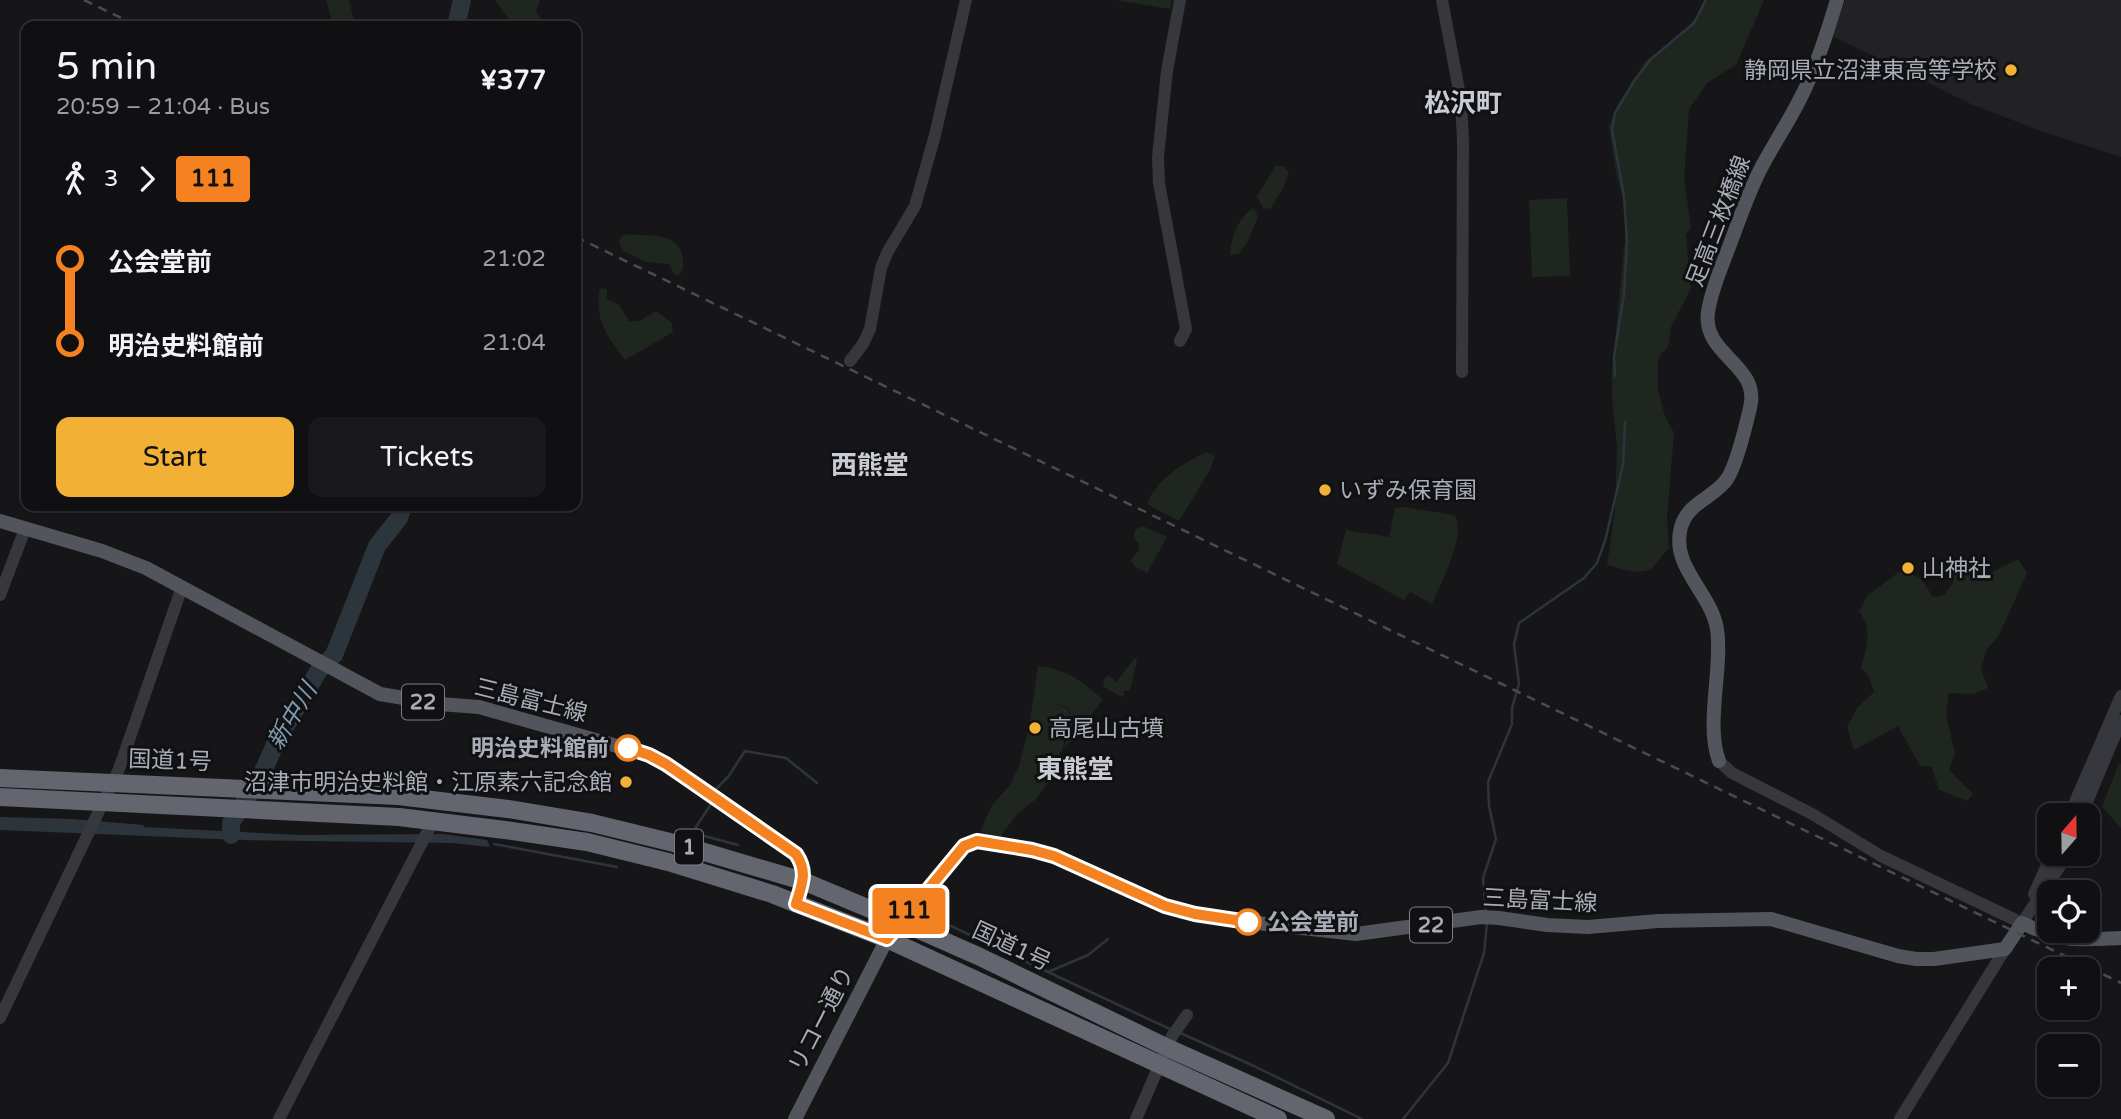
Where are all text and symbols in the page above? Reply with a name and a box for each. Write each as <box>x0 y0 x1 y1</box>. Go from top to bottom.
text: 5 min <box>56 44 157 90</box>
place label: 静岡県立沼津東高等学校 <box>1744 57 1997 85</box>
marker: 静岡県立沼津東高等学校 <box>2003 62 2019 78</box>
text: ¥377 <box>480 65 546 96</box>
district label: 松沢町 <box>1424 88 1502 119</box>
text: 20:59 – 21:04 · Bus <box>56 93 270 121</box>
street label: 足高三枚橋線 <box>1681 152 1757 291</box>
icon: walk <box>56 160 94 198</box>
icon: forward <box>128 160 166 198</box>
text: 111 <box>190 164 236 193</box>
text: 3 <box>104 165 118 193</box>
text: 21:02 <box>482 245 546 273</box>
text: 公会堂前 <box>108 247 212 278</box>
text: 21:04 <box>482 329 546 357</box>
text: 明治史料館前 <box>108 331 264 362</box>
button: Start <box>56 417 294 497</box>
button: Tickets <box>308 417 546 497</box>
district label: 西熊堂 <box>831 450 909 481</box>
place label: いずみ保育園 <box>1339 477 1477 505</box>
marker: いずみ保育園 <box>1317 482 1333 498</box>
place label: 山神社 <box>1922 555 1991 583</box>
marker: 山神社 <box>1900 560 1916 576</box>
street label: 三島富士線 <box>472 673 590 728</box>
water label: 新中川 <box>261 675 325 755</box>
road number: 22 <box>402 684 444 720</box>
place label: 高尾山古墳 <box>1049 715 1164 743</box>
marker: 高尾山古墳 <box>1027 720 1043 736</box>
place label: 明治史料館前 <box>471 735 609 763</box>
marker: 明治史料館前 <box>615 735 641 761</box>
street label: 国道1号 <box>128 746 212 776</box>
district label: 東熊堂 <box>1036 754 1114 785</box>
place label: 沼津市明治史料館・江原素六記念館 <box>244 769 612 797</box>
marker: 沼津市明治史料館・江原素六記念館 <box>618 774 634 790</box>
north arrow <box>2037 803 2100 866</box>
map controls <box>2037 803 2100 1097</box>
road number: 1 <box>675 830 703 864</box>
button: locate <box>2037 880 2100 943</box>
street label: 三島富士線 <box>1482 884 1598 918</box>
line badge: 111 <box>869 888 949 934</box>
text: 111 <box>886 896 932 925</box>
road number: 22 <box>1410 908 1452 942</box>
marker: 公会堂前 <box>1235 909 1261 935</box>
place label: 公会堂前 <box>1267 909 1359 937</box>
street label: 国道1号 <box>968 917 1055 977</box>
button: + <box>2037 957 2100 1020</box>
street label: リコー通り <box>783 962 860 1077</box>
button: − <box>2037 1034 2100 1097</box>

